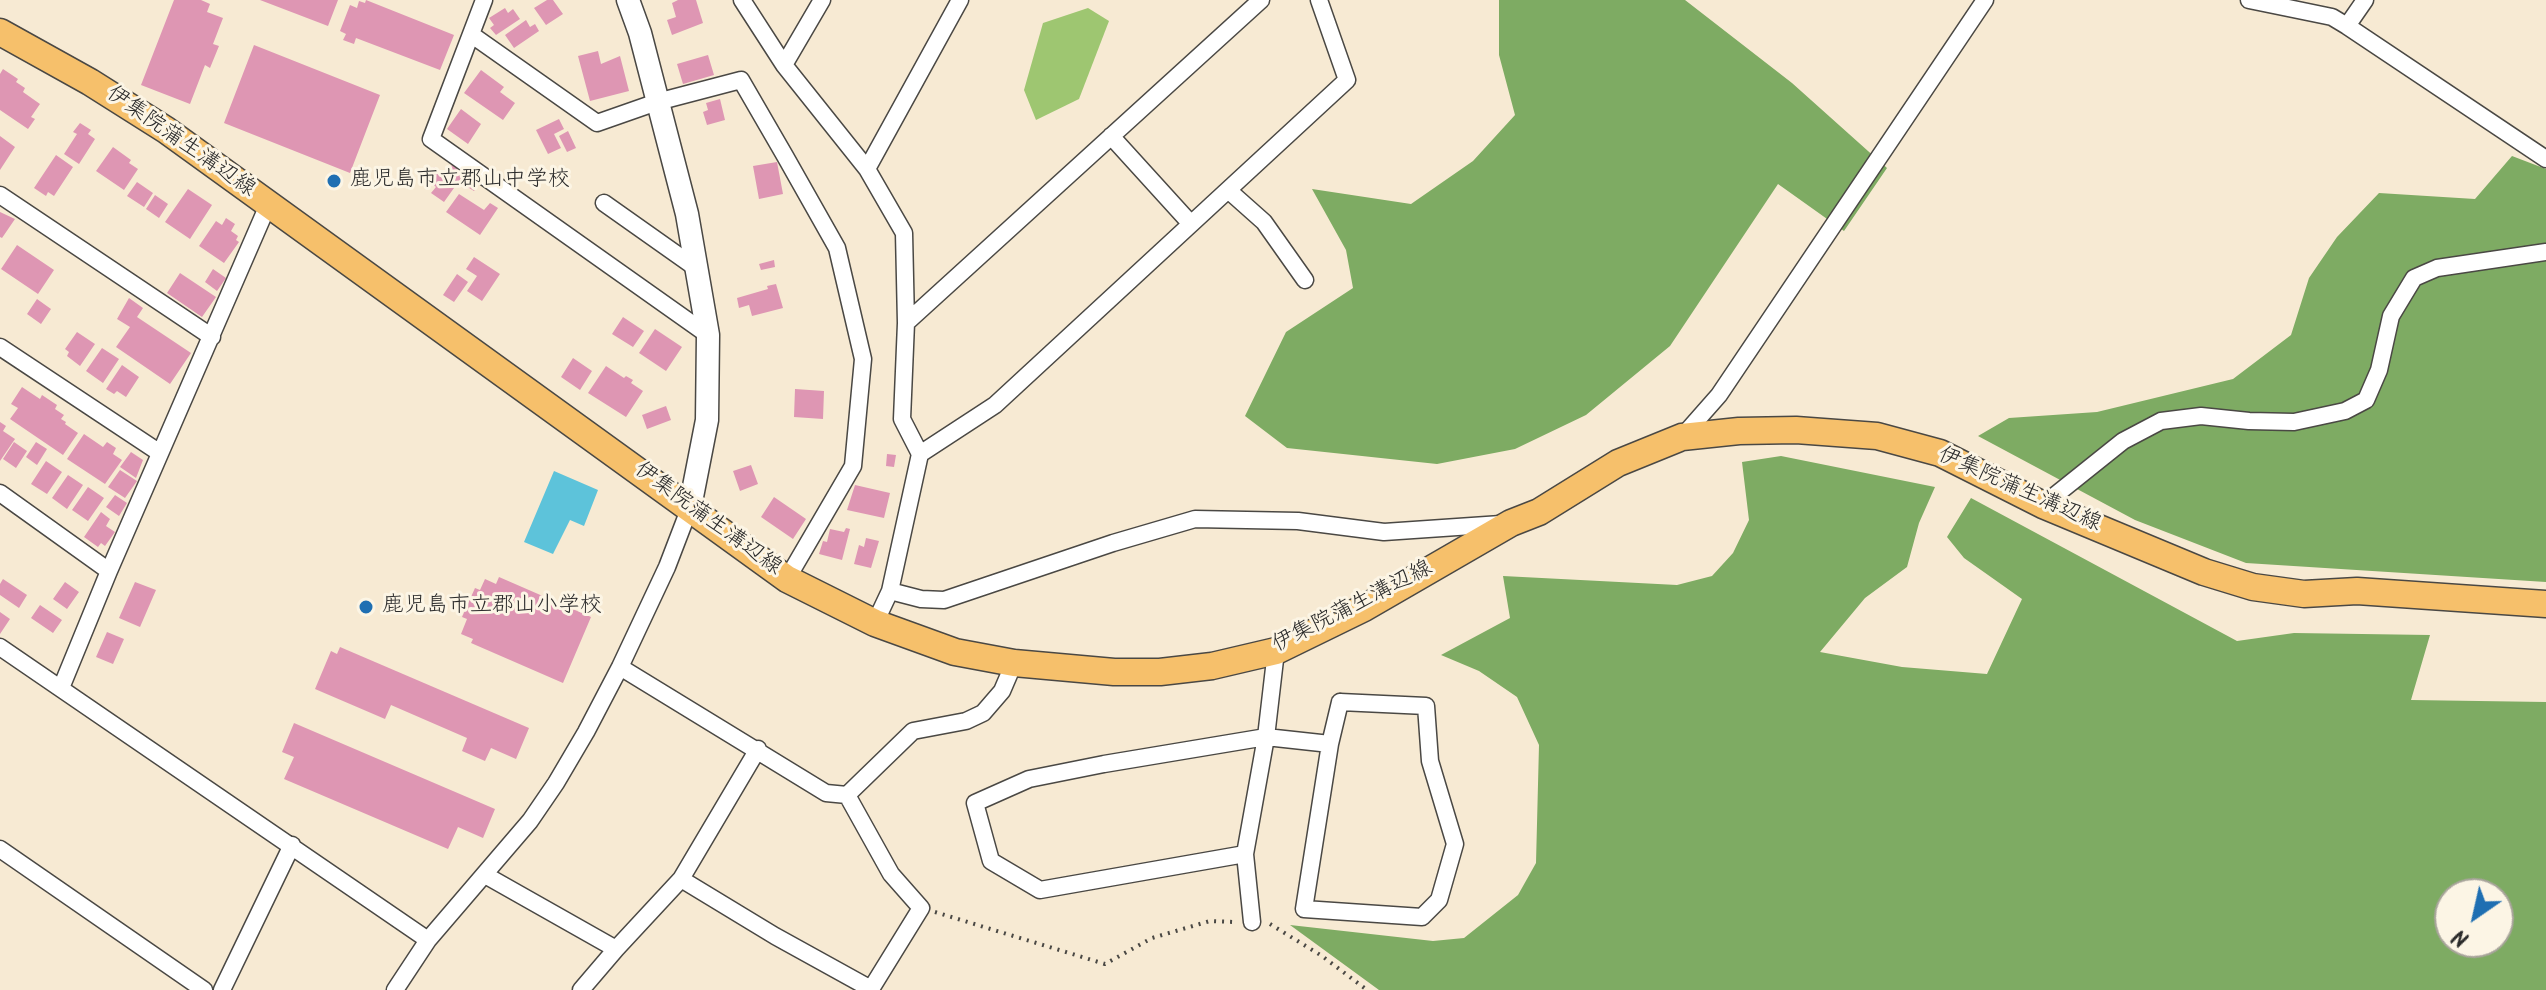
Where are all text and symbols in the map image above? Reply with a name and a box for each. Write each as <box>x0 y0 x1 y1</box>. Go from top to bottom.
street label: 伊集院蒲生溝辺線 <box>100 82 260 204</box>
place label: 鹿児島市立郡山中学校 <box>350 168 570 194</box>
marker: 鹿児島市立郡山中学校 <box>325 172 343 190</box>
street label: 伊集院蒲生溝辺線 <box>1933 443 2105 539</box>
street label: 伊集院蒲生溝辺線 <box>628 458 786 582</box>
street label: 伊集院蒲生溝辺線 <box>1269 556 1437 660</box>
place label: 鹿児島市立郡山小学校 <box>382 594 602 620</box>
marker: 鹿児島市立郡山小学校 <box>357 598 375 616</box>
north arrow <box>2434 878 2514 958</box>
text: N <box>2446 918 2477 955</box>

